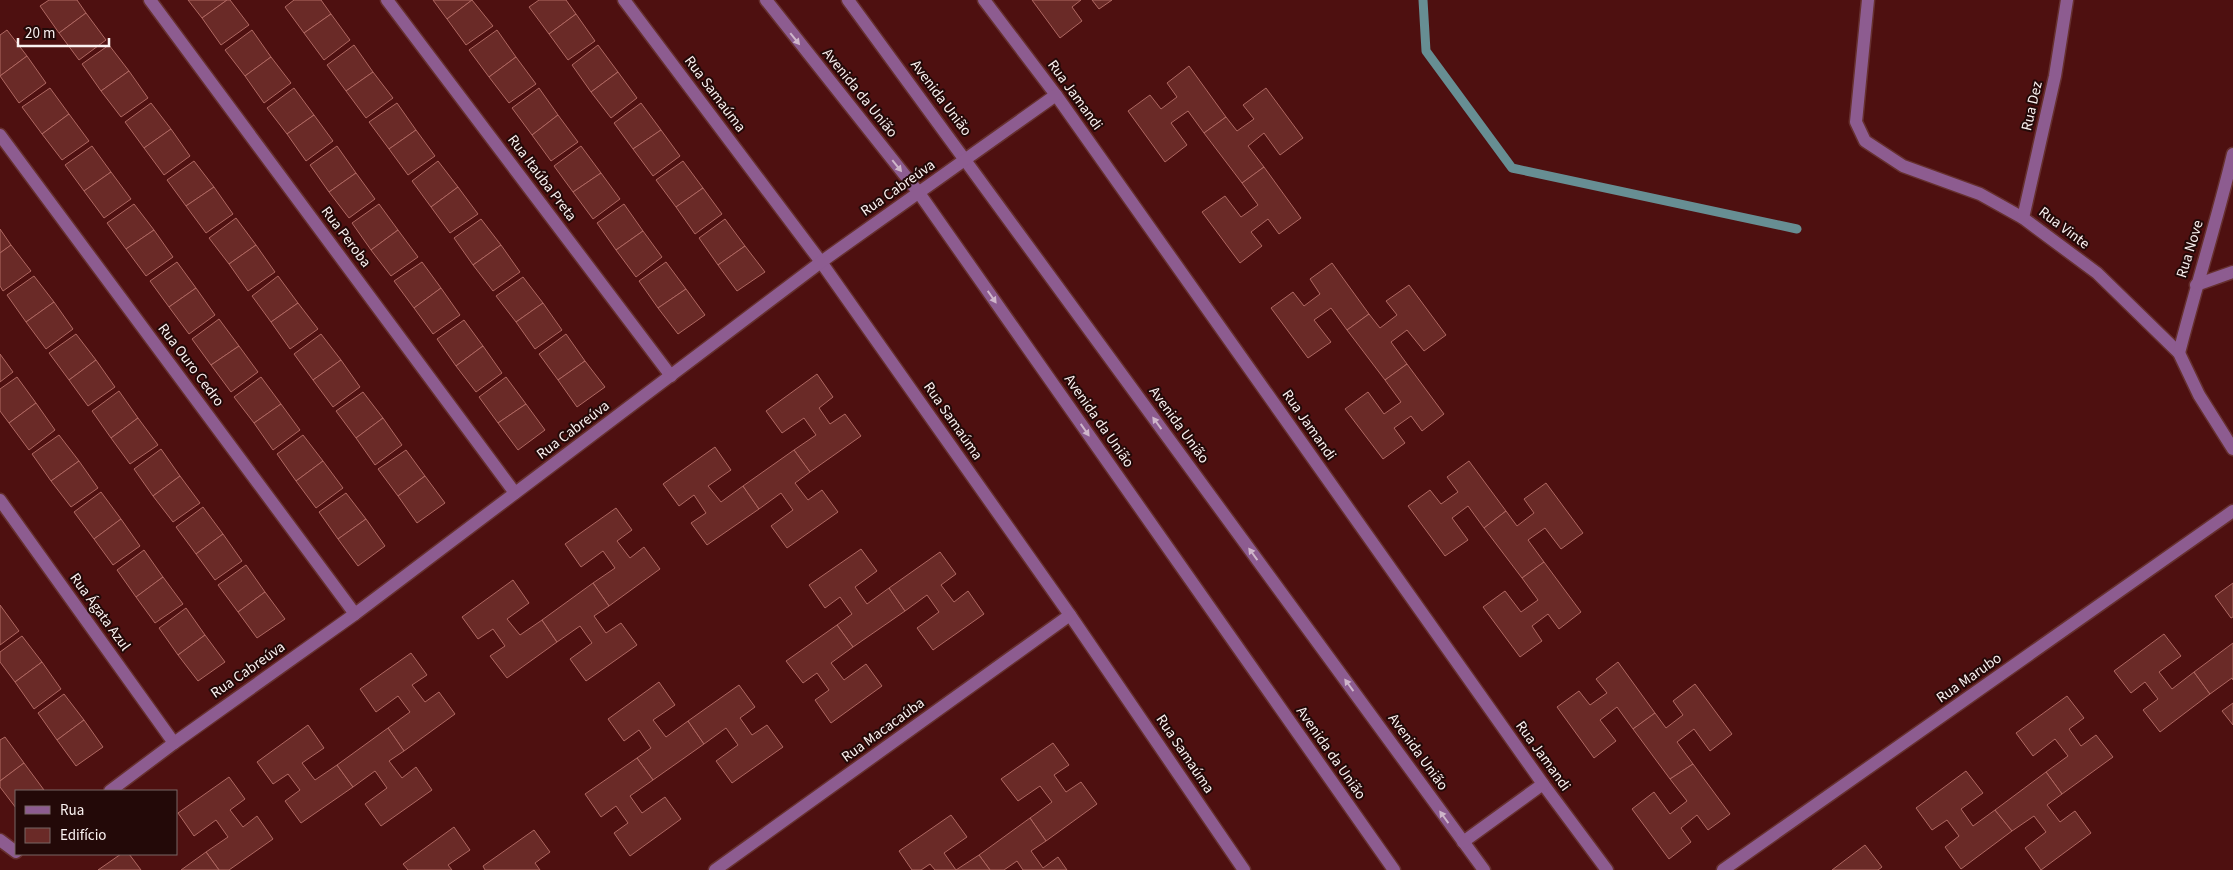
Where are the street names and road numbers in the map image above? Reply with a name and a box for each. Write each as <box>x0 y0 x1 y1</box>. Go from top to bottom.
street label: Avenida da União <box>817 44 903 142</box>
street label: Rua Samaúma <box>679 51 751 137</box>
street label: Avenida União <box>905 56 977 140</box>
street label: Rua Jamandi <box>1042 56 1108 134</box>
street label: Rua Dez <box>2016 79 2048 133</box>
street label: Rua Itaúba Preta <box>502 130 582 226</box>
street label: Rua Cabreúva <box>857 155 939 221</box>
street label: Rua Peroba <box>316 202 376 272</box>
street label: Rua Vinte <box>2034 202 2094 254</box>
street label: Rua Nove <box>2171 218 2209 280</box>
street label: Rua Ouro Cedro <box>153 319 229 411</box>
street label: Avenida da União <box>1059 370 1139 472</box>
street label: Rua Samaúma <box>918 378 988 464</box>
street label: Avenida União <box>1144 382 1214 468</box>
street label: Rua Jamandi <box>1277 385 1341 465</box>
street label: Rua Cabreúva <box>532 396 614 464</box>
street label: Rua Ágata Azul <box>65 569 136 655</box>
street label: Rua Cabreúva <box>207 637 289 703</box>
street label: Rua Marubo <box>1932 648 2006 708</box>
street label: Rua Macacaúba <box>837 693 929 767</box>
street label: Avenida da União <box>1291 702 1371 804</box>
street label: Avenida União <box>1383 709 1453 795</box>
street label: Rua Samaúma <box>1151 710 1219 798</box>
street label: Rua Jamandi <box>1510 717 1576 795</box>

